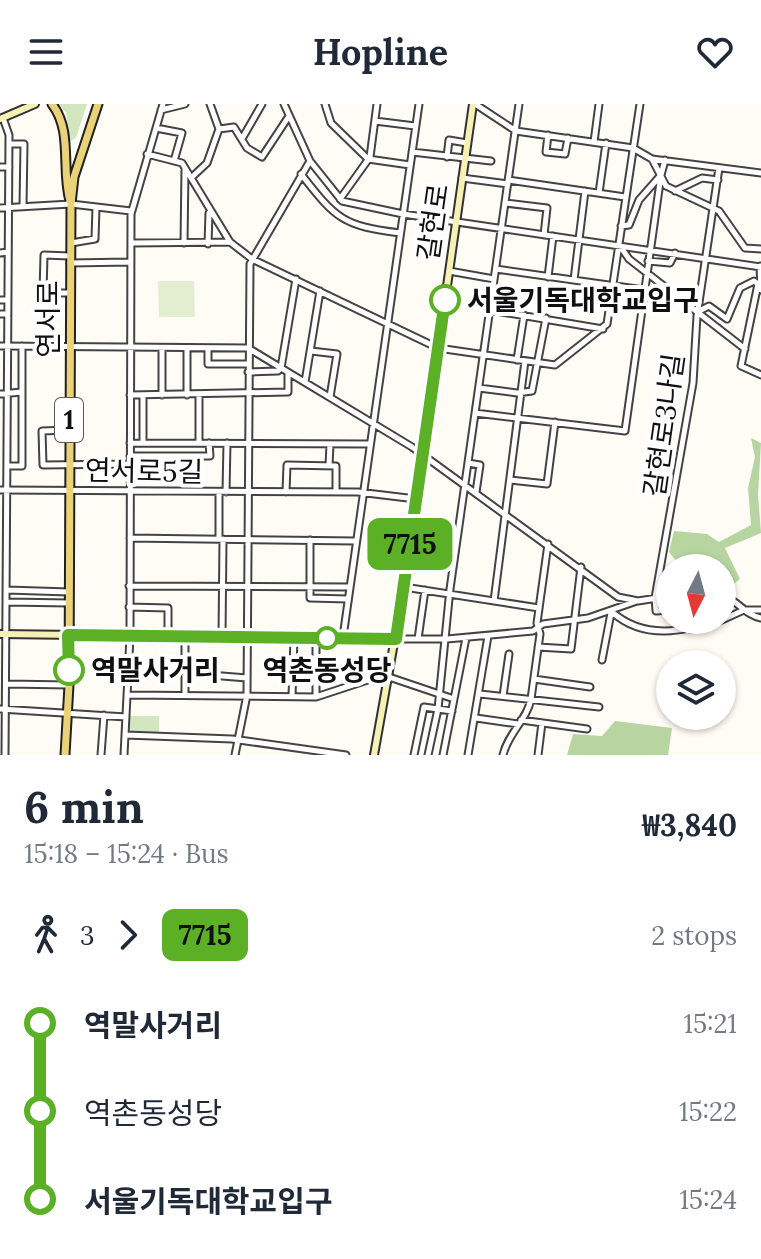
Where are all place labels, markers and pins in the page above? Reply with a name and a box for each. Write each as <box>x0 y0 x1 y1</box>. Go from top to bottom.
place label: 서울기독대학교입구 <box>467 282 699 318</box>
marker: 서울기독대학교입구 <box>430 285 460 315</box>
marker: 역촌동성당 <box>316 627 338 649</box>
place label: 역말사거리 <box>91 652 220 688</box>
place label: 역촌동성당 <box>263 652 391 688</box>
marker: 역말사거리 <box>54 655 84 685</box>

